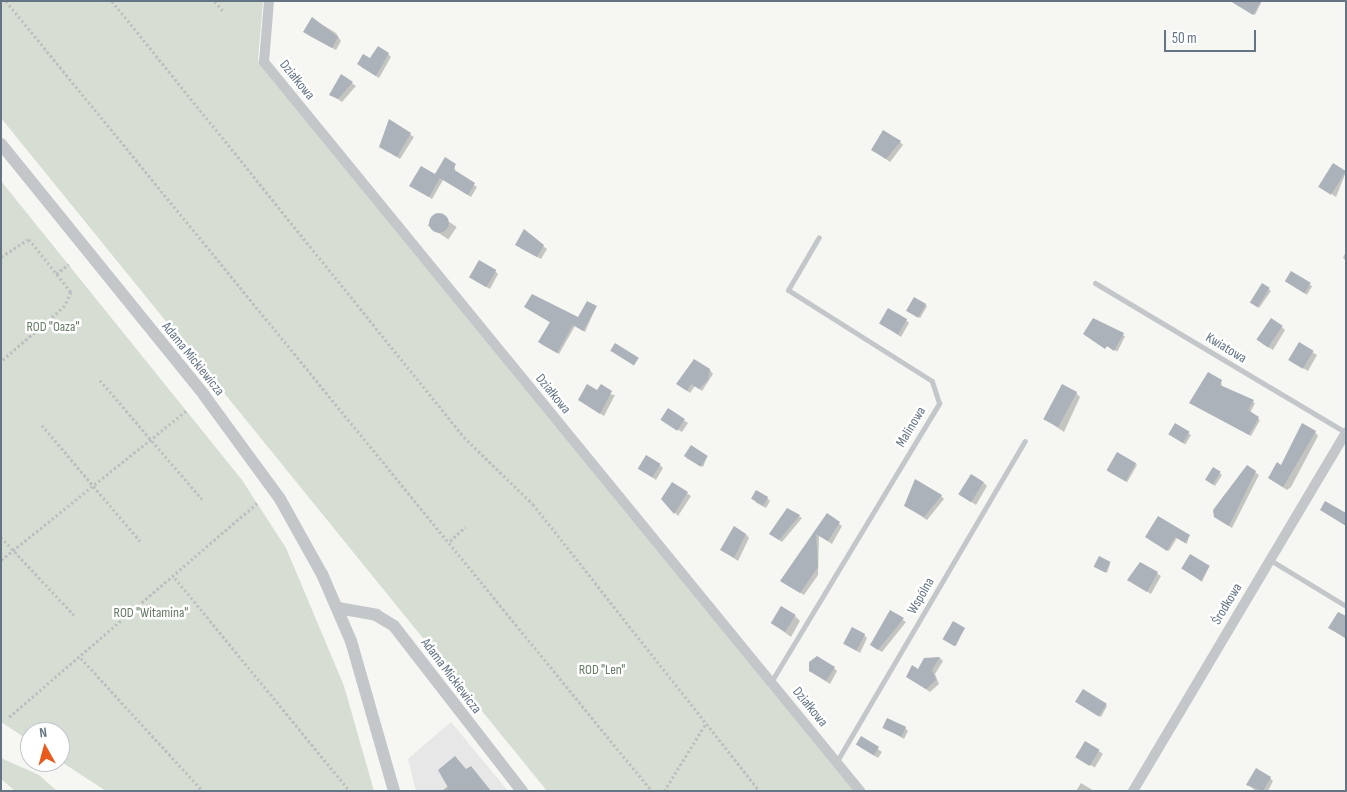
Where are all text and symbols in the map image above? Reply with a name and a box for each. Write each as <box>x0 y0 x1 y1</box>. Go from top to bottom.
scale bar <box>1167 20 1260 52</box>
text: 50 m <box>1172 29 1197 48</box>
street label: Działkowa <box>276 57 318 103</box>
park label: ROD "Oaza" <box>26 319 80 335</box>
street label: Adama Mickiewicza <box>158 319 228 399</box>
street label: Kwiatowa <box>1202 329 1250 367</box>
street label: Działkowa <box>532 371 574 417</box>
street label: Malinowa <box>892 404 930 450</box>
street label: Wspólna <box>904 575 938 617</box>
street label: Środkowa <box>1208 580 1246 628</box>
park label: ROD "Witamina" <box>114 605 188 621</box>
street label: Adama Mickiewicza <box>417 635 485 717</box>
park label: ROD "Len" <box>579 662 625 678</box>
street label: Działkowa <box>789 684 831 730</box>
north arrow <box>20 722 70 772</box>
text: N <box>38 724 48 742</box>

